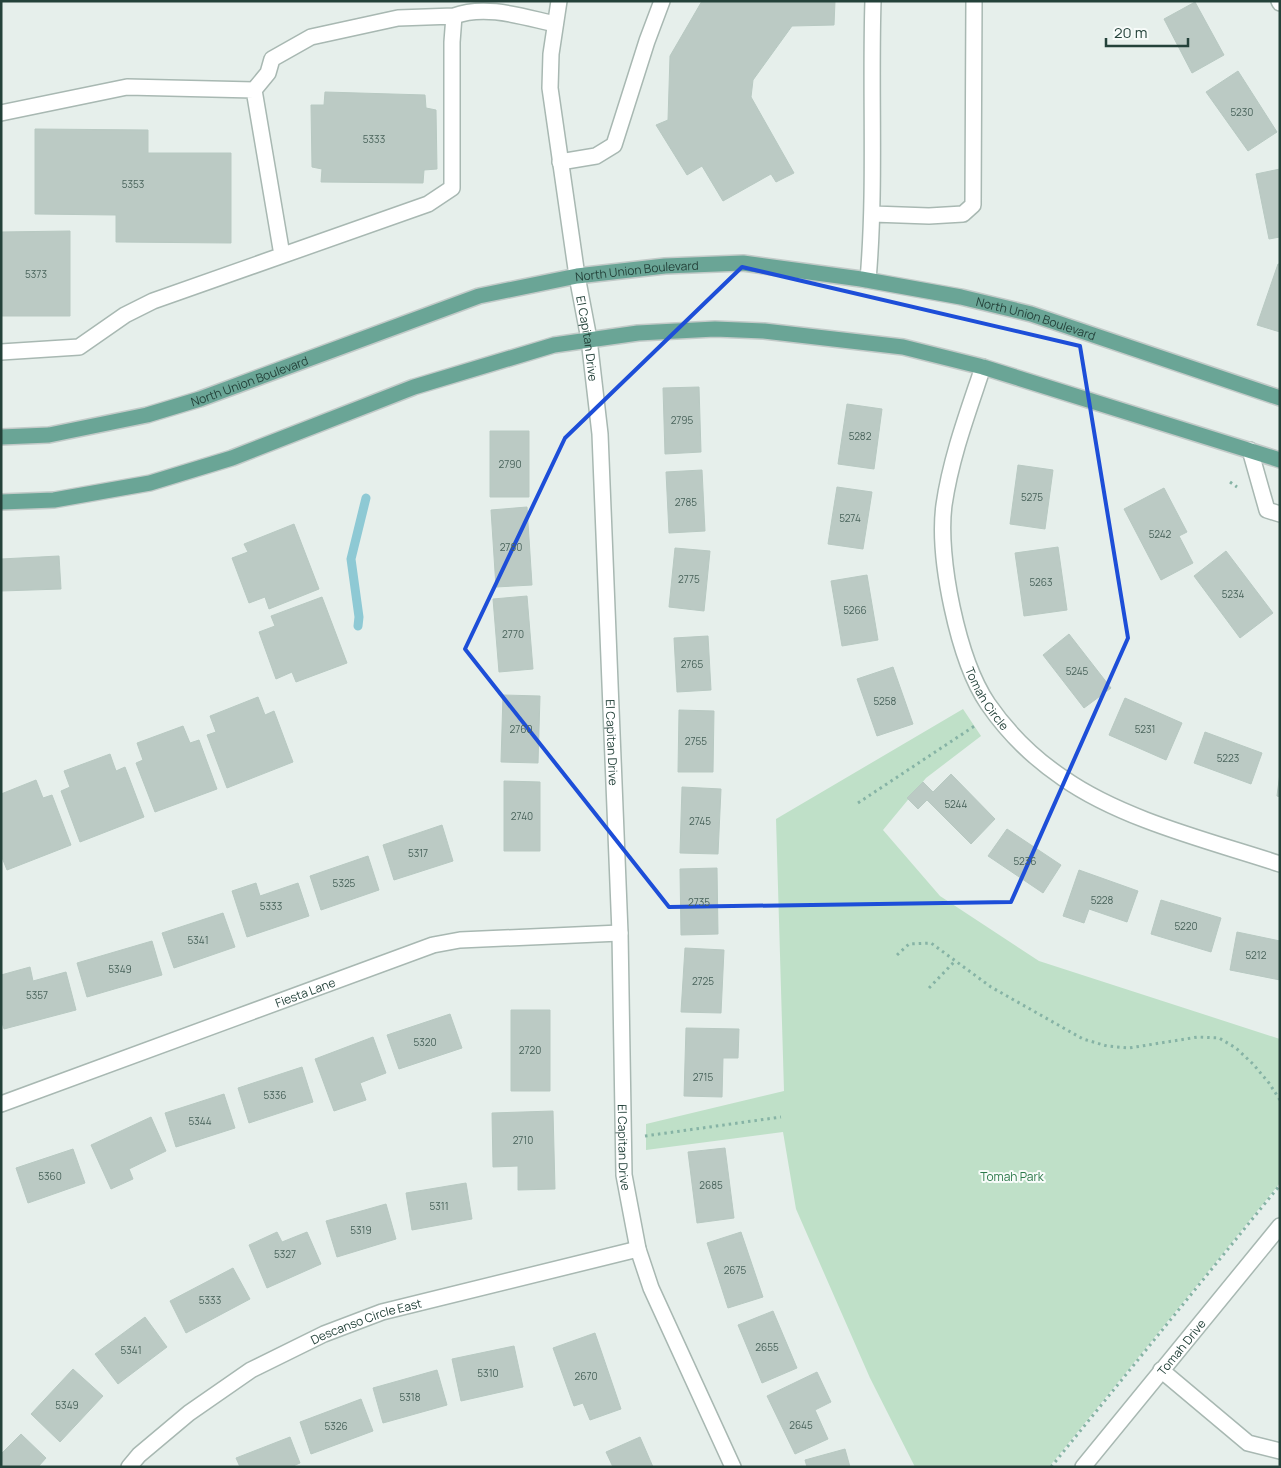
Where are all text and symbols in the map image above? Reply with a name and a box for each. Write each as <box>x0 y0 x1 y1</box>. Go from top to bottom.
scale bar <box>1106 15 1188 47</box>
text: 20 m <box>1114 22 1147 43</box>
house number: 5230 <box>1231 105 1253 119</box>
house number: 5333 <box>363 132 385 146</box>
house number: 5353 <box>122 177 144 191</box>
street label: North Union Boulevard <box>574 256 699 285</box>
house number: 5373 <box>25 267 47 281</box>
street label: North Union Boulevard <box>974 292 1098 344</box>
street label: El Capitan Drive <box>572 294 602 382</box>
street label: North Union Boulevard <box>189 351 310 410</box>
house number: 2795 <box>671 413 694 427</box>
house number: 5282 <box>849 429 872 443</box>
house number: 2790 <box>498 457 522 471</box>
house number: 5275 <box>1021 490 1043 504</box>
house number: 2785 <box>675 495 697 509</box>
house number: 5274 <box>839 511 861 525</box>
house number: 5242 <box>1149 527 1172 541</box>
house number: 2780 <box>500 540 522 554</box>
house number: 2775 <box>678 572 700 586</box>
house number: 5263 <box>1030 575 1052 589</box>
house number: 5234 <box>1222 587 1244 601</box>
house number: 5266 <box>843 603 867 617</box>
house number: 2770 <box>502 627 524 641</box>
house number: 2765 <box>681 657 704 671</box>
street label: Tomah Circle <box>962 664 1013 734</box>
house number: 5245 <box>1066 664 1089 678</box>
house number: 5258 <box>874 694 897 708</box>
street label: El Capitan Drive <box>602 699 623 786</box>
house number: 2760 <box>509 722 533 736</box>
house number: 5231 <box>1135 722 1155 736</box>
house number: 2755 <box>685 734 707 748</box>
house number: 5223 <box>1217 751 1239 765</box>
house number: 5244 <box>945 797 968 811</box>
house number: 2740 <box>511 809 533 823</box>
house number: 2745 <box>689 814 711 828</box>
house number: 5317 <box>408 846 428 860</box>
house number: 5236 <box>1014 854 1036 868</box>
house number: 5325 <box>333 876 356 890</box>
house number: 5228 <box>1091 893 1114 907</box>
house number: 2735 <box>688 895 710 909</box>
house number: 5333 <box>260 899 282 913</box>
house number: 5220 <box>1175 919 1198 933</box>
house number: 5341 <box>187 933 209 947</box>
house number: 5212 <box>1246 948 1267 962</box>
house number: 5349 <box>108 962 132 976</box>
street label: Fiesta Lane <box>273 973 338 1011</box>
house number: 2725 <box>692 974 714 988</box>
house number: 5357 <box>26 988 48 1002</box>
house number: 5320 <box>413 1035 437 1049</box>
house number: 2720 <box>519 1043 541 1057</box>
house number: 2715 <box>693 1070 713 1084</box>
house number: 5336 <box>263 1088 287 1102</box>
street label: El Capitan Drive <box>614 1104 635 1192</box>
house number: 5344 <box>188 1114 212 1128</box>
house number: 2710 <box>513 1133 533 1147</box>
park label: Tomah Park <box>980 1168 1045 1185</box>
house number: 5360 <box>38 1169 62 1183</box>
house number: 2685 <box>699 1178 723 1192</box>
house number: 5311 <box>429 1199 449 1213</box>
house number: 5319 <box>350 1223 372 1237</box>
house number: 5327 <box>274 1247 296 1261</box>
house number: 2675 <box>724 1263 747 1277</box>
house number: 5333 <box>199 1293 221 1307</box>
street label: Descanso Circle East <box>308 1294 424 1348</box>
street label: Tomah Drive <box>1153 1315 1209 1379</box>
house number: 2655 <box>755 1340 779 1354</box>
house number: 5341 <box>120 1343 142 1357</box>
house number: 5310 <box>477 1366 499 1380</box>
house number: 2670 <box>574 1369 598 1383</box>
house number: 5318 <box>399 1390 421 1404</box>
house number: 5349 <box>55 1398 79 1412</box>
house number: 2645 <box>789 1418 813 1432</box>
house number: 5326 <box>324 1419 348 1433</box>

